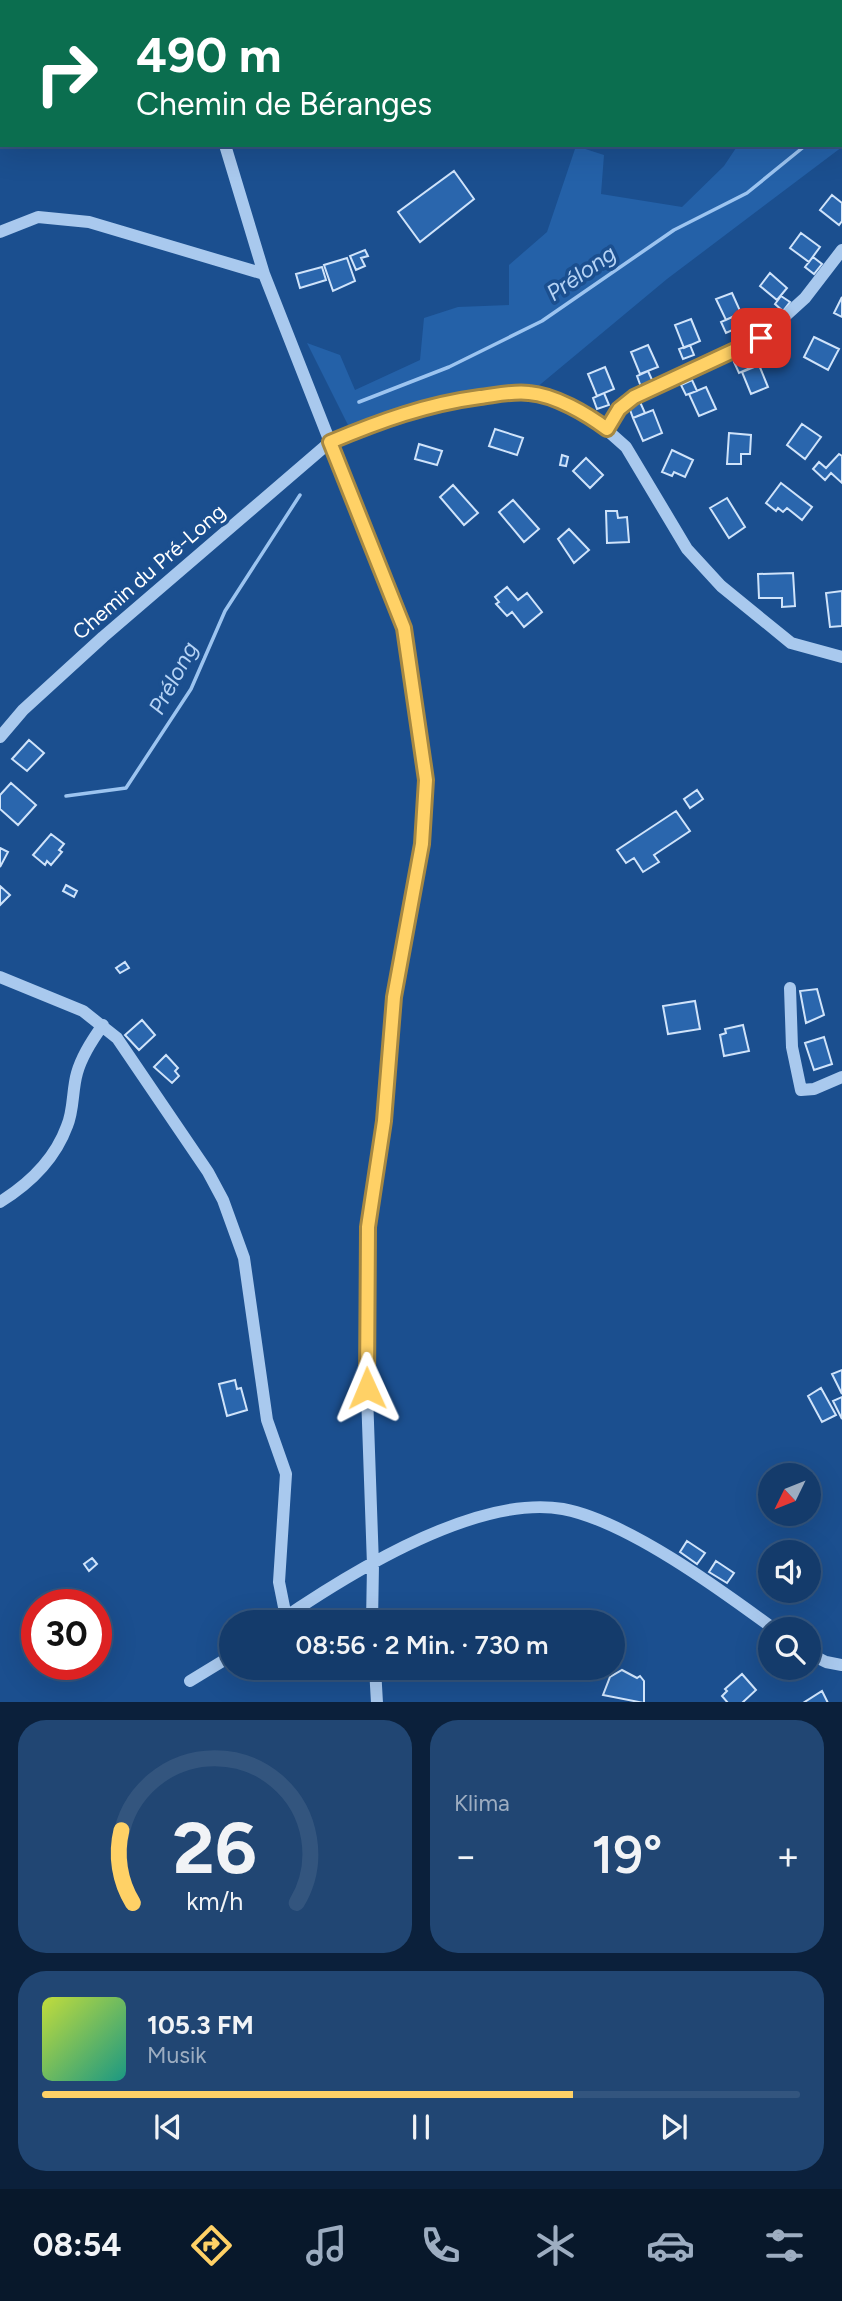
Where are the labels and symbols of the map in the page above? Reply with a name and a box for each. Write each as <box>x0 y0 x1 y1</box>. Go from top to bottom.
water label: Prélong <box>541 239 621 307</box>
pin <box>731 308 791 368</box>
street label: Chemin du Pré-Long <box>67 499 230 645</box>
water label: Prélong <box>142 637 204 719</box>
position arrow <box>330 1351 404 1425</box>
north arrow <box>758 1463 821 1526</box>
speed limit sign: 30 <box>21 1589 112 1680</box>

